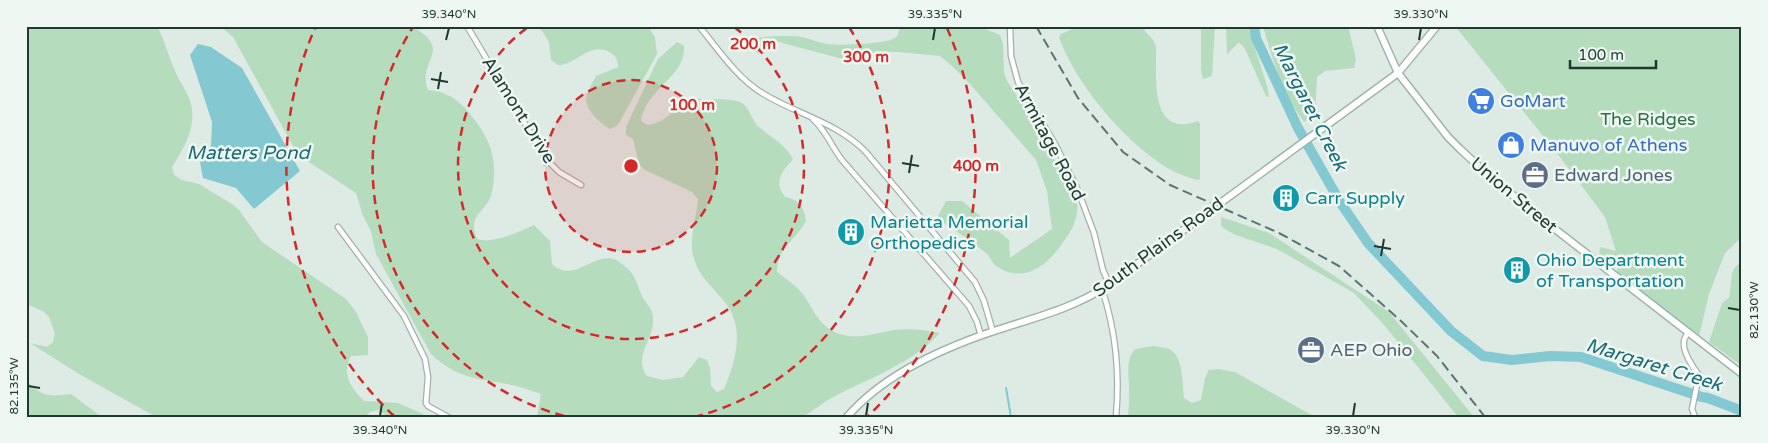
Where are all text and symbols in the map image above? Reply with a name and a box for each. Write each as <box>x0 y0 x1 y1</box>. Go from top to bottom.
text: 39.340°N <box>422 7 476 21</box>
text: 39.335°N <box>908 7 962 21</box>
text: 39.330°N <box>1394 7 1448 21</box>
text: 200 m <box>730 35 776 53</box>
scale bar <box>1570 38 1657 70</box>
water label: Margaret Creek <box>1268 39 1352 176</box>
text: 100 m <box>1578 46 1624 64</box>
text: 300 m <box>843 48 889 66</box>
street label: Alamont Drive <box>477 52 561 168</box>
street label: Armitage Road <box>1010 80 1090 204</box>
supermarket icon: GoMart <box>1466 86 1496 116</box>
place label: GoMart <box>1500 90 1566 112</box>
text: 100 m <box>669 96 715 114</box>
park label: The Ridges <box>1600 108 1696 130</box>
shop icon: Manuvo of Athens <box>1496 130 1526 160</box>
place label: Manuvo of Athens <box>1530 134 1687 156</box>
water label: Matters Pond <box>187 142 311 164</box>
street label: Union Street <box>1466 152 1562 238</box>
centre of rings <box>622 157 640 175</box>
text: 400 m <box>953 157 999 175</box>
office icon: Edward Jones <box>1520 160 1550 190</box>
place label: Edward Jones <box>1554 164 1673 186</box>
building icon: Carr Supply <box>1271 183 1301 213</box>
place label: Carr Supply <box>1305 187 1405 209</box>
street label: South Plains Road <box>1088 192 1228 302</box>
place label: Marietta Memorial Orthopedics <box>870 211 1028 254</box>
building icon: Marietta Memorial Orthopedics <box>836 217 866 247</box>
place label: Ohio Department of Transportation <box>1536 249 1685 292</box>
building icon: Ohio Department of Transportation <box>1502 255 1532 285</box>
text: 82.130°W <box>1747 281 1761 339</box>
water label: Margaret Creek <box>1584 334 1726 397</box>
office icon: AEP Ohio <box>1296 335 1326 365</box>
place label: AEP Ohio <box>1330 339 1413 361</box>
text: 82.135°W <box>7 357 21 415</box>
text: 39.340°N <box>353 423 407 437</box>
text: 39.335°N <box>839 423 893 437</box>
text: 39.330°N <box>1326 423 1380 437</box>

